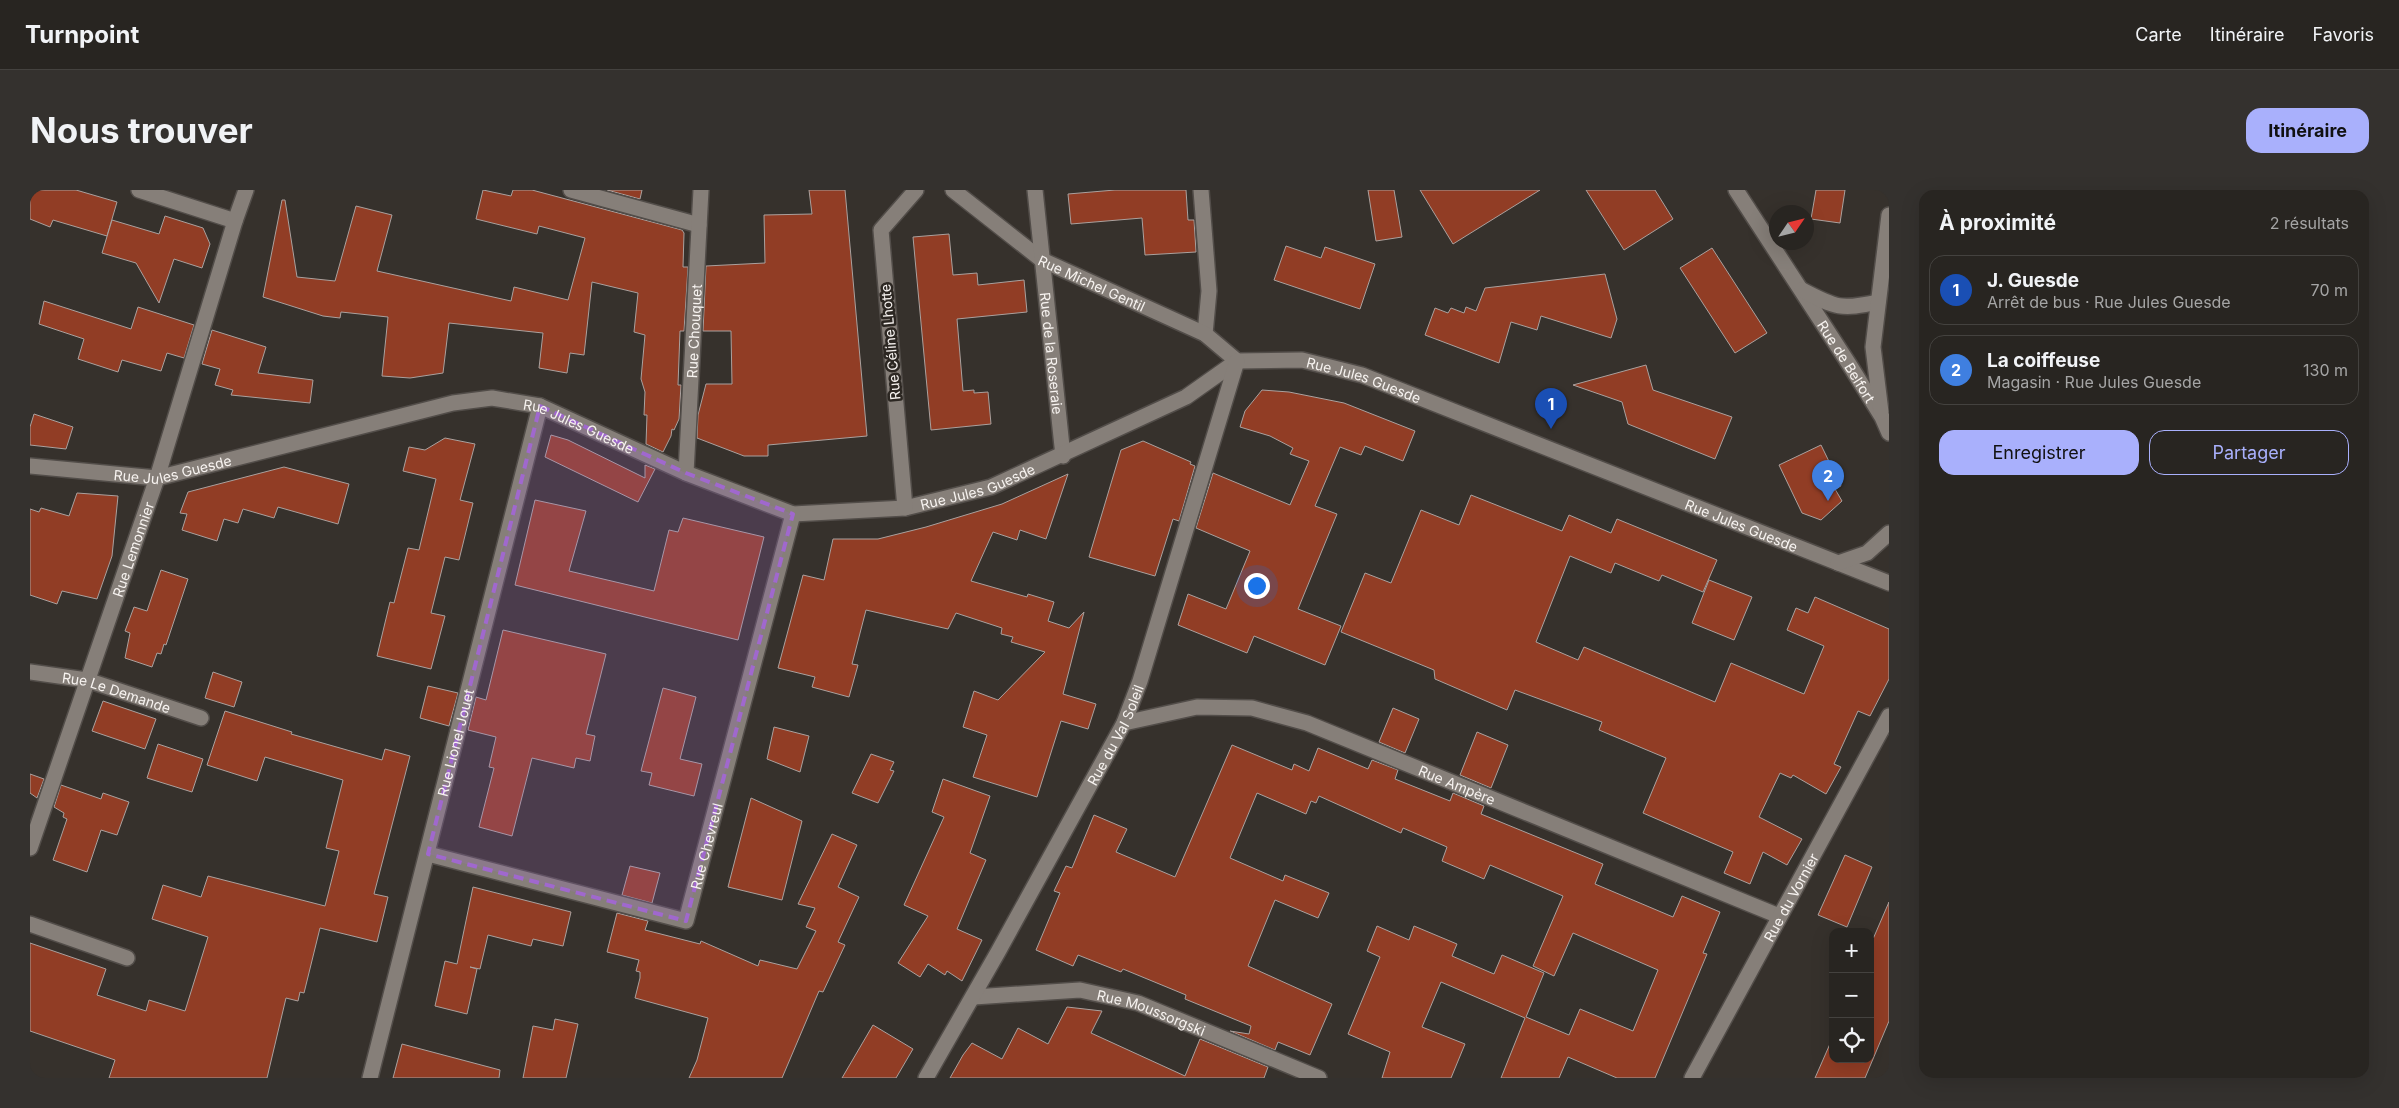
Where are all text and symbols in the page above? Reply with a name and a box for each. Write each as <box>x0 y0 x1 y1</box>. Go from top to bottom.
text: Turnpoint <box>25 20 139 49</box>
text: Carte <box>2135 24 2182 45</box>
text: Itinéraire <box>2210 24 2284 45</box>
text: Favoris <box>2312 24 2374 45</box>
button: Itinéraire <box>2246 108 2369 153</box>
text: Nous trouver <box>30 109 253 151</box>
north arrow <box>1769 205 1814 250</box>
text: À proximité <box>1939 210 2056 235</box>
text: 2 résultats <box>2270 213 2349 233</box>
street label: Rue Michel Gentil <box>1036 251 1148 314</box>
text: J. Guesde <box>1987 269 2079 292</box>
text: 1 <box>1953 280 1959 300</box>
text: 70 m <box>2311 280 2348 300</box>
street label: Rue Chouquet <box>683 283 705 379</box>
street label: Rue Céline Lhotte <box>876 283 904 401</box>
street label: Rue de la Roseraie <box>1037 291 1067 415</box>
text: Arrêt de bus · Rue Jules Guesde <box>1987 292 2231 312</box>
street label: Rue de Belfort <box>1814 317 1879 406</box>
text: La coiffeuse <box>1987 349 2100 372</box>
street label: Rue Jules Guesde <box>1305 353 1424 406</box>
text: 2 <box>1951 360 1961 380</box>
text: 130 m <box>2303 360 2348 380</box>
text: Magasin · Rue Jules Guesde <box>1987 372 2201 392</box>
pin: 1 <box>1535 388 1567 429</box>
street label: Rue Jules Guesde <box>522 395 637 457</box>
button: Enregistrer <box>1939 430 2139 475</box>
button: Partager <box>2149 430 2349 475</box>
street label: Rue Jules Guesde <box>113 451 233 487</box>
street label: Rue Jules Guesde <box>918 460 1037 512</box>
pin: 2 <box>1812 460 1844 501</box>
street label: Rue Jules Guesde <box>1683 495 1800 555</box>
street label: Rue Lemonnier <box>108 499 157 599</box>
your location <box>1244 573 1270 599</box>
street label: Rue Le Demande <box>61 668 173 716</box>
street label: Rue du Val Soleil <box>1083 682 1146 788</box>
street label: Rue Lionel Jouet <box>433 687 477 798</box>
street label: Rue Ampère <box>1416 761 1498 808</box>
street label: Rue Chevreul <box>686 801 725 891</box>
street label: Rue du Vornier <box>1760 850 1821 944</box>
map controls <box>1829 928 1874 1063</box>
button: + <box>1829 928 1874 973</box>
button: − <box>1829 973 1874 1018</box>
street label: Rue Moussorgski <box>1095 986 1208 1039</box>
button: locate <box>1829 1018 1874 1063</box>

